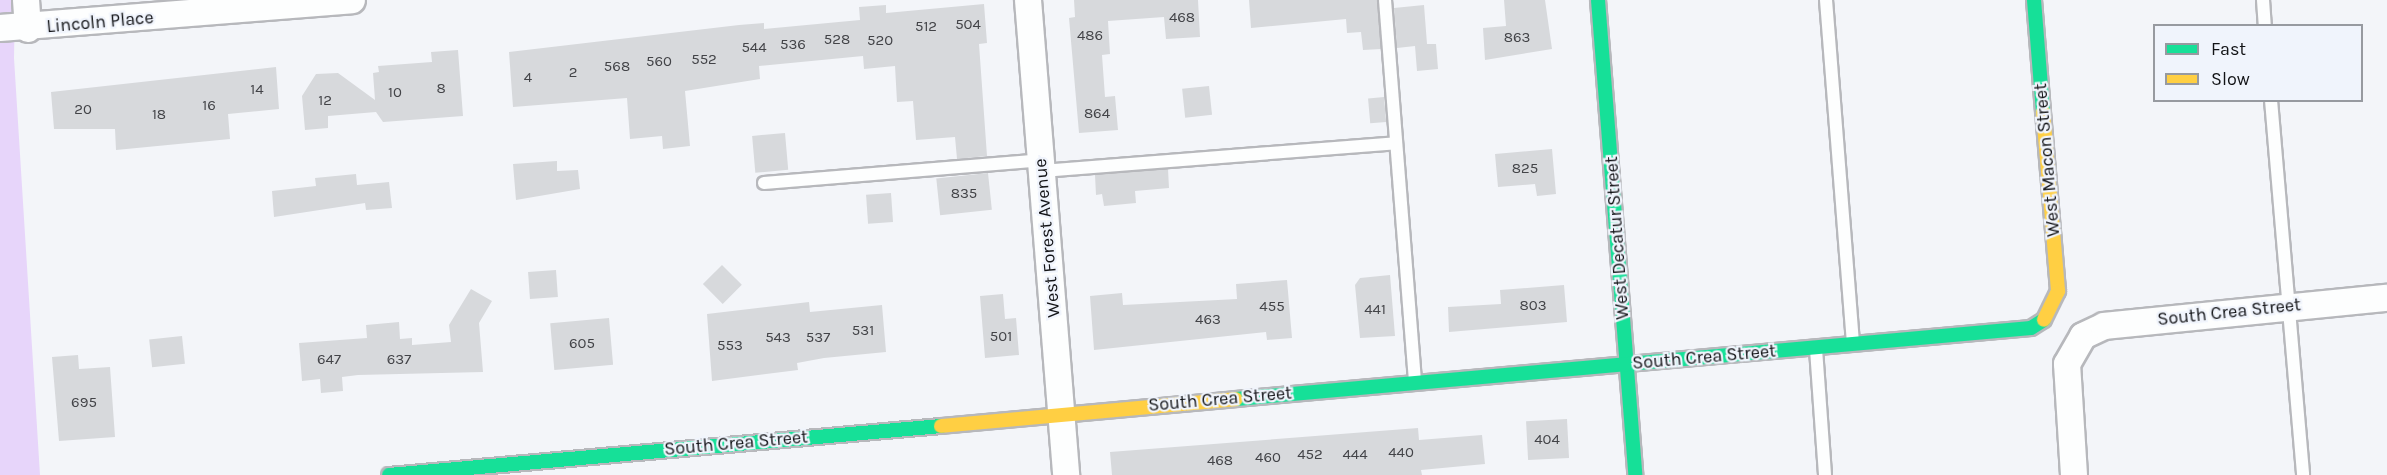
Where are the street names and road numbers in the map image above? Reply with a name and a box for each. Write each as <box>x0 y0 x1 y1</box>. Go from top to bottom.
street label: Lincoln Place <box>46 7 154 37</box>
street label: West Macon Street <box>2030 82 2064 238</box>
street label: West Decatur Street <box>1601 156 1633 320</box>
street label: West Forest Avenue <box>1029 158 1065 318</box>
street label: South Crea Street <box>2156 294 2302 330</box>
street label: South Crea Street <box>1631 340 1777 374</box>
street label: South Crea Street <box>1147 382 1293 416</box>
street label: South Crea Street <box>663 426 809 460</box>

